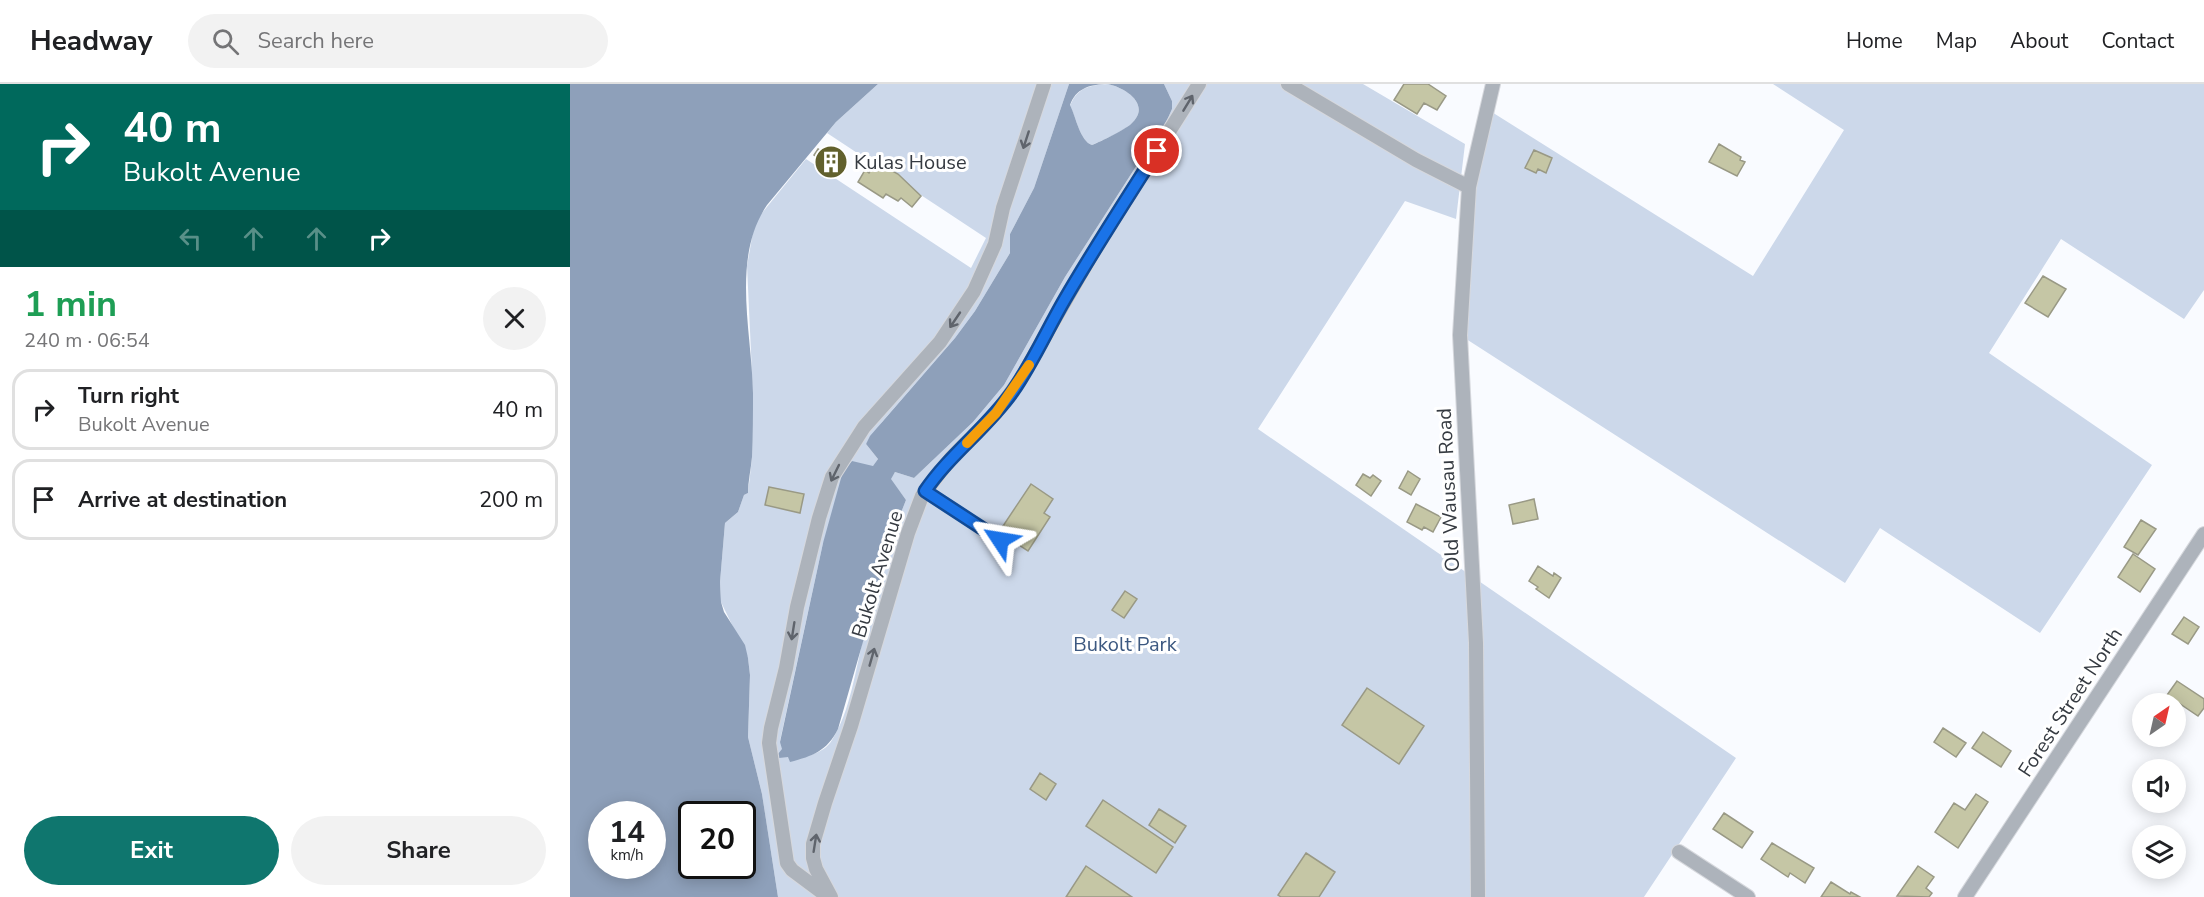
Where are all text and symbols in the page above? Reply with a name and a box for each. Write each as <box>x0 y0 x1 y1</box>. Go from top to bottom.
search box <box>188 14 608 68</box>
text: Headway <box>30 22 152 60</box>
icon: search <box>209 25 242 58</box>
text: Search here <box>257 26 374 56</box>
text: Home <box>1846 27 1903 55</box>
text: Map <box>1936 27 1977 55</box>
text: About <box>2010 27 2068 55</box>
text: Contact <box>2101 27 2174 55</box>
one-way arrow <box>1182 95 1194 112</box>
text: 40 m <box>123 100 222 157</box>
icon: right <box>24 108 102 186</box>
pin <box>1131 125 1182 176</box>
one-way arrow <box>1020 130 1031 149</box>
icon: arrive <box>1140 134 1173 167</box>
building icon: Kulas House <box>813 144 849 180</box>
place label: Kulas House <box>854 149 967 176</box>
text: Bukolt Avenue <box>123 154 301 191</box>
icon: left <box>174 222 207 255</box>
icon: ahead <box>237 222 270 255</box>
icon: ahead <box>300 222 333 255</box>
icon: right <box>363 222 396 255</box>
text: 1 min <box>24 280 117 329</box>
button: close <box>483 287 546 350</box>
one-way arrow <box>949 311 961 328</box>
text: 240 m · 06:54 <box>24 327 150 354</box>
text: Turn right <box>78 381 179 411</box>
icon: right <box>27 393 60 426</box>
text: 40 m <box>492 395 543 425</box>
street label: Old Wausau Road <box>1431 407 1466 572</box>
text: Bukolt Avenue <box>78 411 210 438</box>
one-way arrow <box>829 463 841 481</box>
icon: arrive <box>27 483 60 516</box>
text: Arrive at destination <box>78 485 287 515</box>
text: 200 m <box>479 485 543 515</box>
street label: Bukolt Avenue <box>845 507 910 641</box>
position arrow <box>968 508 1032 572</box>
one-way arrow <box>787 620 798 640</box>
street label: Forest Street North <box>2012 622 2129 782</box>
park label: Bukolt Park <box>1073 631 1178 658</box>
one-way arrow <box>867 648 878 667</box>
north arrow <box>2132 693 2186 747</box>
map controls <box>2132 693 2186 879</box>
button: sound <box>2132 759 2186 813</box>
speed limit sign: 20 <box>678 801 756 879</box>
text: 14 <box>609 812 645 853</box>
button: Exit <box>24 816 279 885</box>
button: Share <box>291 816 546 885</box>
button: layers <box>2132 825 2186 879</box>
one-way arrow <box>809 834 820 853</box>
text: km/h <box>610 845 644 865</box>

